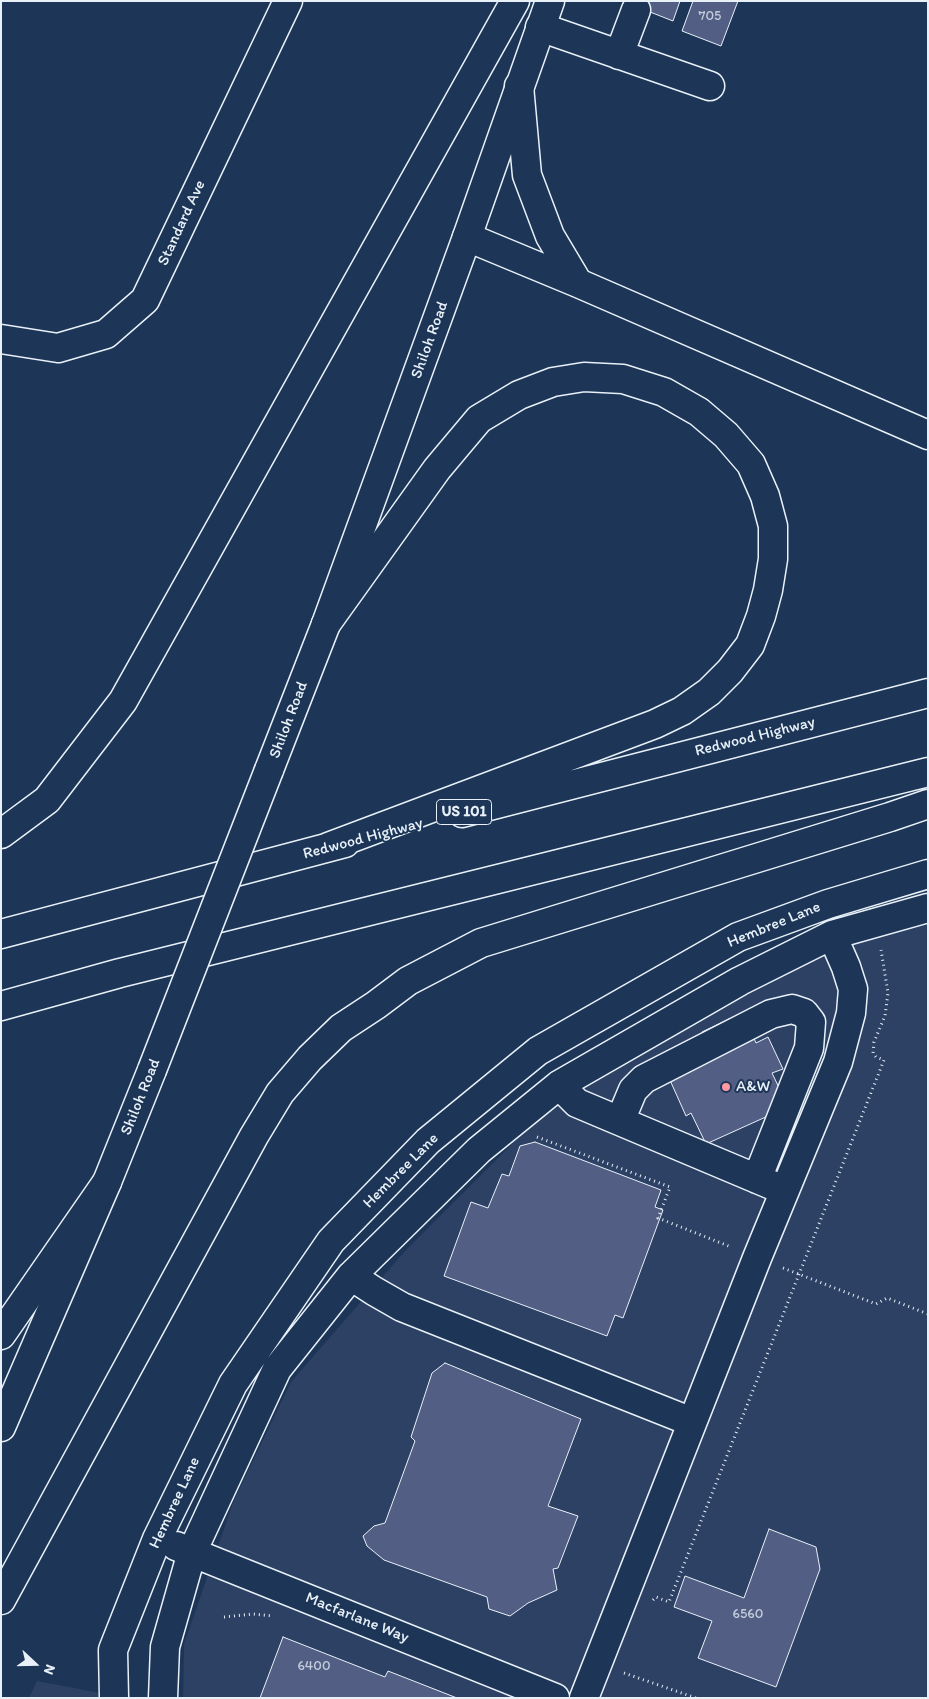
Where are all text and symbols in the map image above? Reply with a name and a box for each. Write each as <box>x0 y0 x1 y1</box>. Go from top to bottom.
house number: 705 <box>699 8 721 24</box>
street label: Standard Ave <box>154 177 210 269</box>
street label: Shiloh Road <box>407 299 453 381</box>
street label: Shiloh Road <box>266 679 312 761</box>
street label: Redwood Highway <box>693 713 817 761</box>
road number: US 101 <box>436 800 492 824</box>
street label: Redwood Highway <box>301 814 425 864</box>
street label: Hembree Lane <box>725 898 823 952</box>
street label: Shiloh Road <box>117 1056 165 1138</box>
place label: A&W <box>736 1077 770 1097</box>
marker: A&W <box>720 1081 732 1093</box>
street label: Hembree Lane <box>359 1129 443 1213</box>
street label: Hembree Lane <box>145 1454 205 1552</box>
street label: Macfarlane Way <box>302 1588 412 1648</box>
house number: 6560 <box>733 1606 763 1622</box>
north arrow <box>10 1639 60 1689</box>
house number: 6400 <box>297 1658 331 1674</box>
text: N <box>40 1662 59 1677</box>

